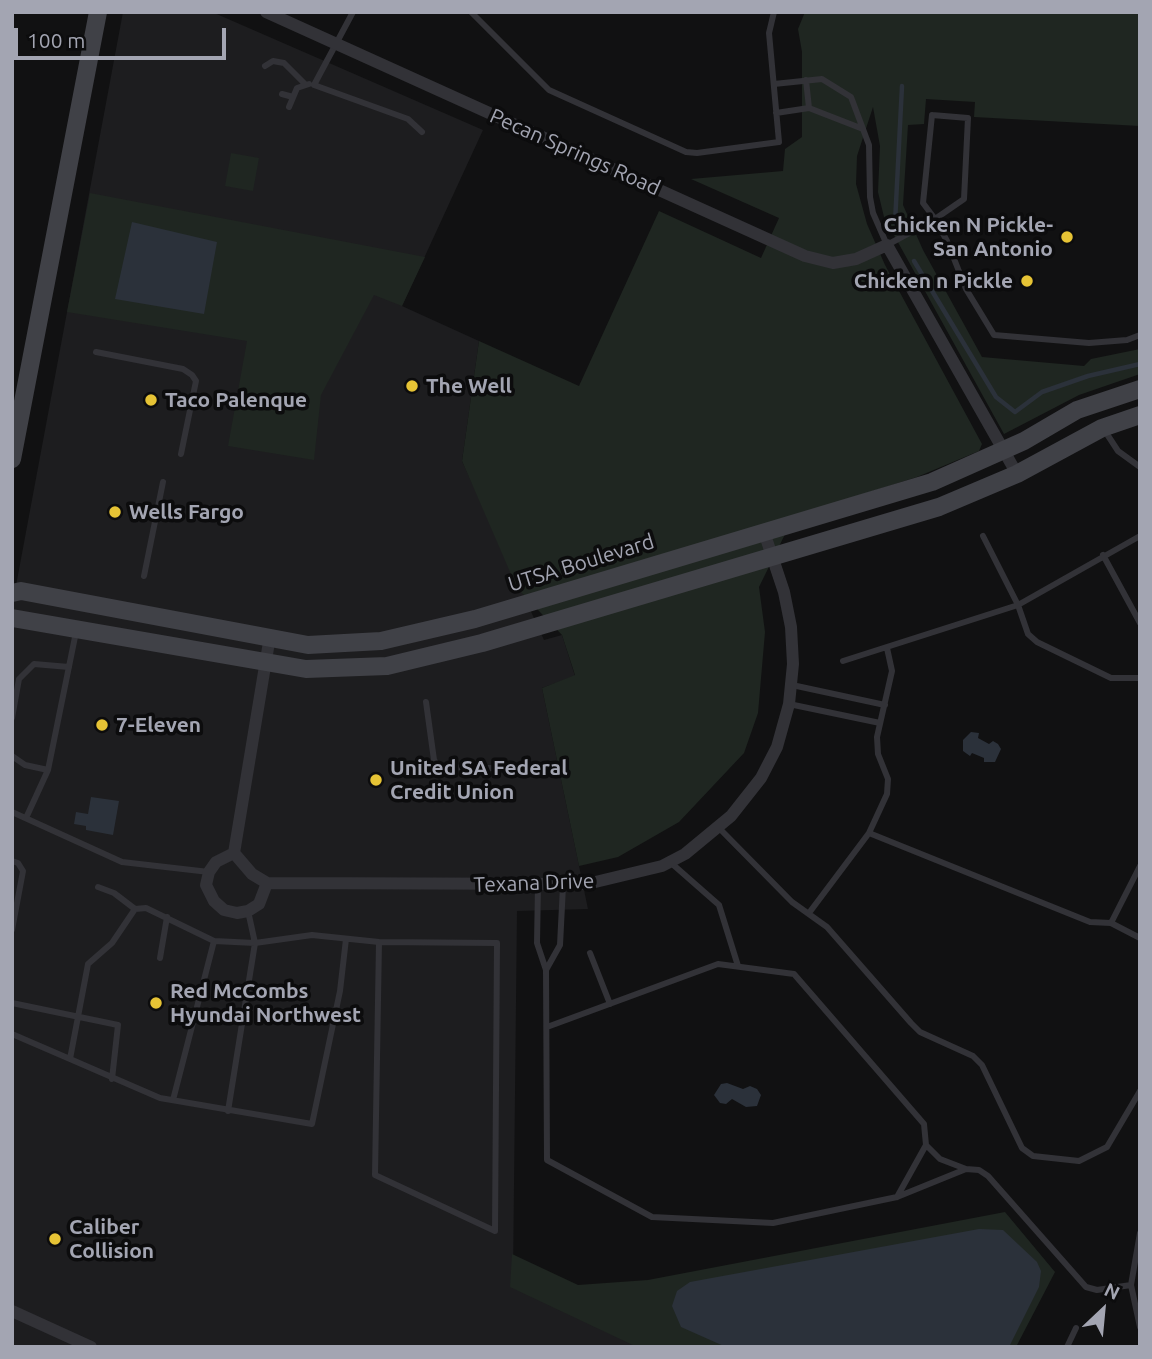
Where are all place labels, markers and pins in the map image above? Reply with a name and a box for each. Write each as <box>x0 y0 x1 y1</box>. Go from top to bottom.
place label: Chicken N Pickle- San Antonio <box>883 212 1053 262</box>
marker: Chicken N Pickle- San Antonio <box>1059 229 1075 245</box>
place label: Chicken n Pickle <box>854 268 1013 294</box>
marker: Chicken n Pickle <box>1019 273 1035 289</box>
place label: The Well <box>426 373 512 399</box>
marker: The Well <box>404 378 420 394</box>
place label: Taco Palenque <box>165 387 307 413</box>
marker: Taco Palenque <box>143 392 159 408</box>
place label: Wells Fargo <box>129 499 244 525</box>
marker: Wells Fargo <box>107 504 123 520</box>
place label: 7-Eleven <box>116 712 201 738</box>
marker: 7-Eleven <box>94 717 110 733</box>
place label: United SA Federal Credit Union <box>390 755 568 805</box>
marker: United SA Federal Credit Union <box>368 772 384 788</box>
place label: Red McCombs Hyundai Northwest <box>170 978 361 1028</box>
marker: Red McCombs Hyundai Northwest <box>148 995 164 1011</box>
place label: Caliber Collision <box>69 1214 154 1264</box>
marker: Caliber Collision <box>47 1231 63 1247</box>

